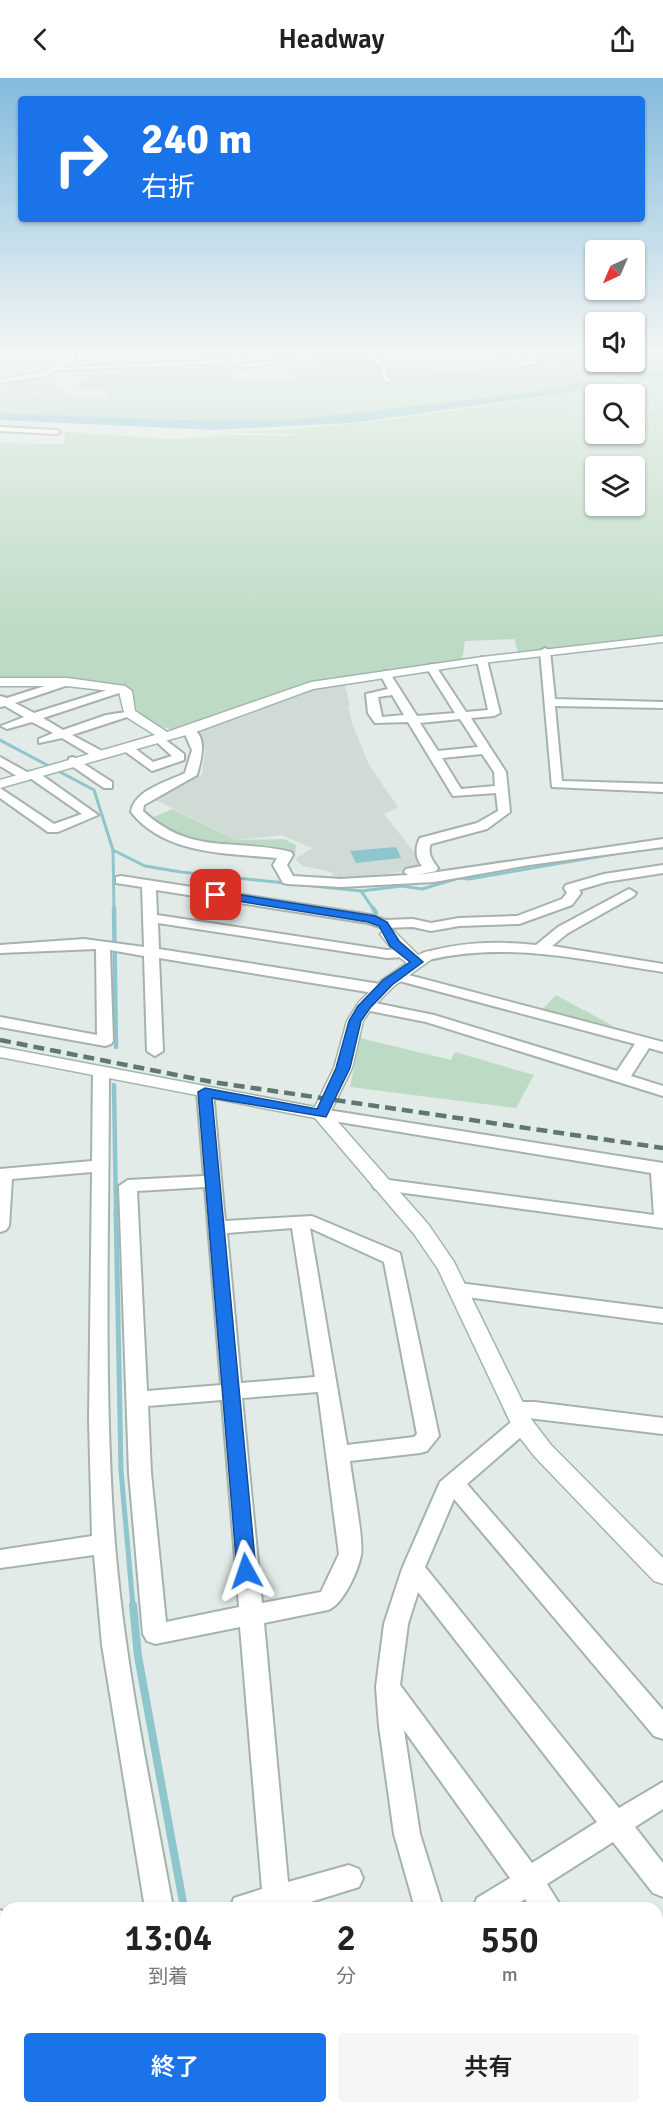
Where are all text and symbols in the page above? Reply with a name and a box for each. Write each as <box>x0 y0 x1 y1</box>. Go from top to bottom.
icon: back <box>24 23 57 56</box>
text: Headway <box>278 23 385 56</box>
icon: share <box>606 23 639 56</box>
text: 240 m <box>141 114 252 165</box>
icon: right <box>42 120 120 198</box>
text: 右折 <box>141 171 195 204</box>
north arrow <box>585 240 645 300</box>
map controls <box>585 240 645 516</box>
button: sound <box>585 312 645 372</box>
button: search <box>585 384 645 444</box>
button: layers <box>585 456 645 516</box>
pin <box>190 869 241 920</box>
icon: arrive <box>199 878 232 911</box>
position arrow <box>214 1539 278 1603</box>
text: 13:04 <box>124 1916 212 1961</box>
text: 2 <box>337 1916 356 1961</box>
text: 550 <box>480 1918 539 1963</box>
text: m <box>502 1962 518 1987</box>
text: 到着 <box>148 1964 188 1989</box>
text: 分 <box>336 1964 356 1989</box>
button: 終了 <box>24 2033 326 2102</box>
button: 共有 <box>338 2033 639 2102</box>

